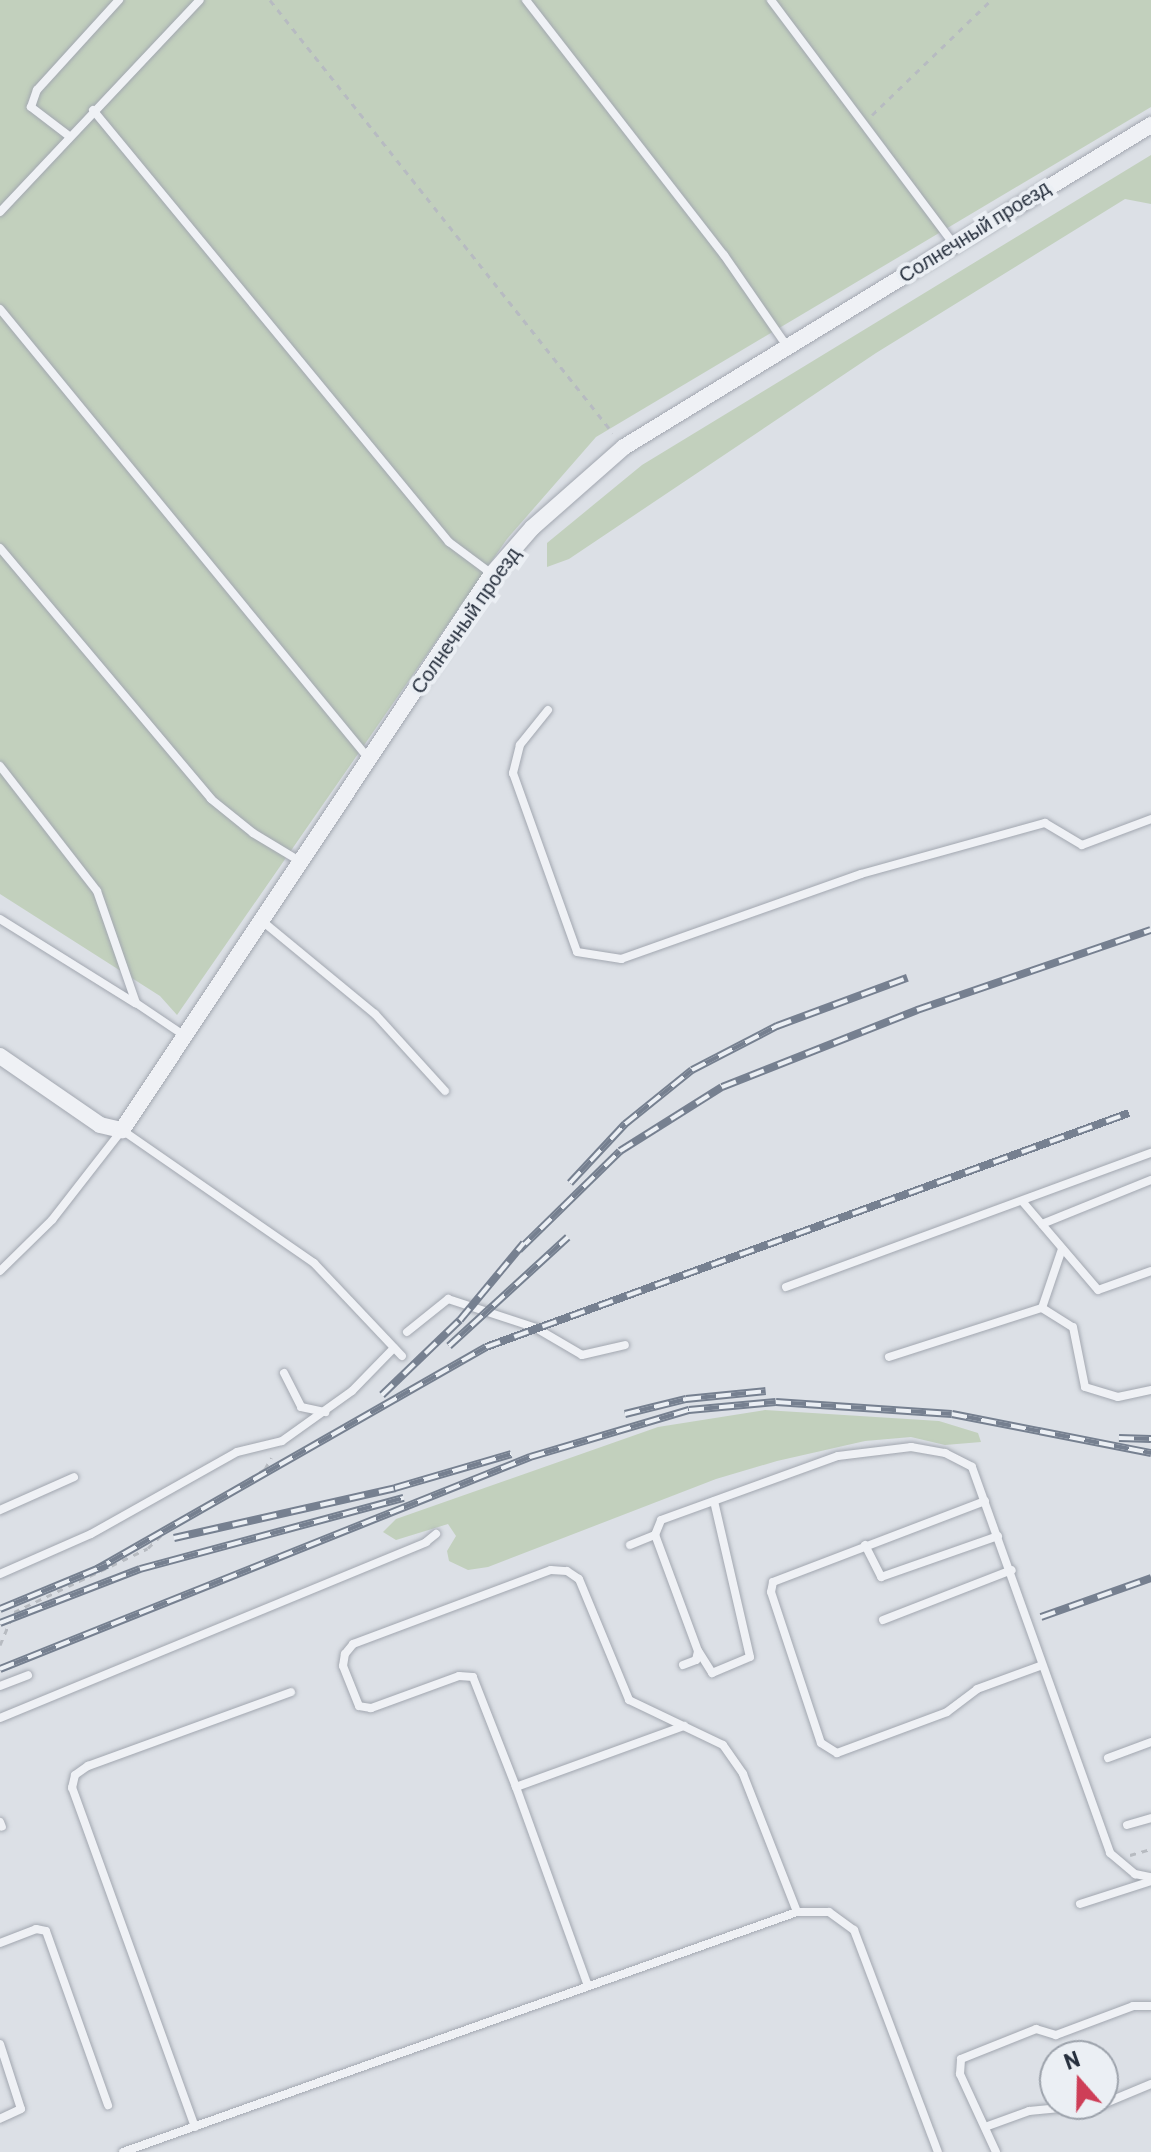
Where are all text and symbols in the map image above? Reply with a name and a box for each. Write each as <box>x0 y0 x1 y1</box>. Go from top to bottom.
street label: Солнечный проезд <box>894 175 1054 287</box>
street label: Солнечный проезд <box>405 542 525 698</box>
north arrow <box>1039 2040 1119 2120</box>
text: N <box>1060 2045 1083 2074</box>

